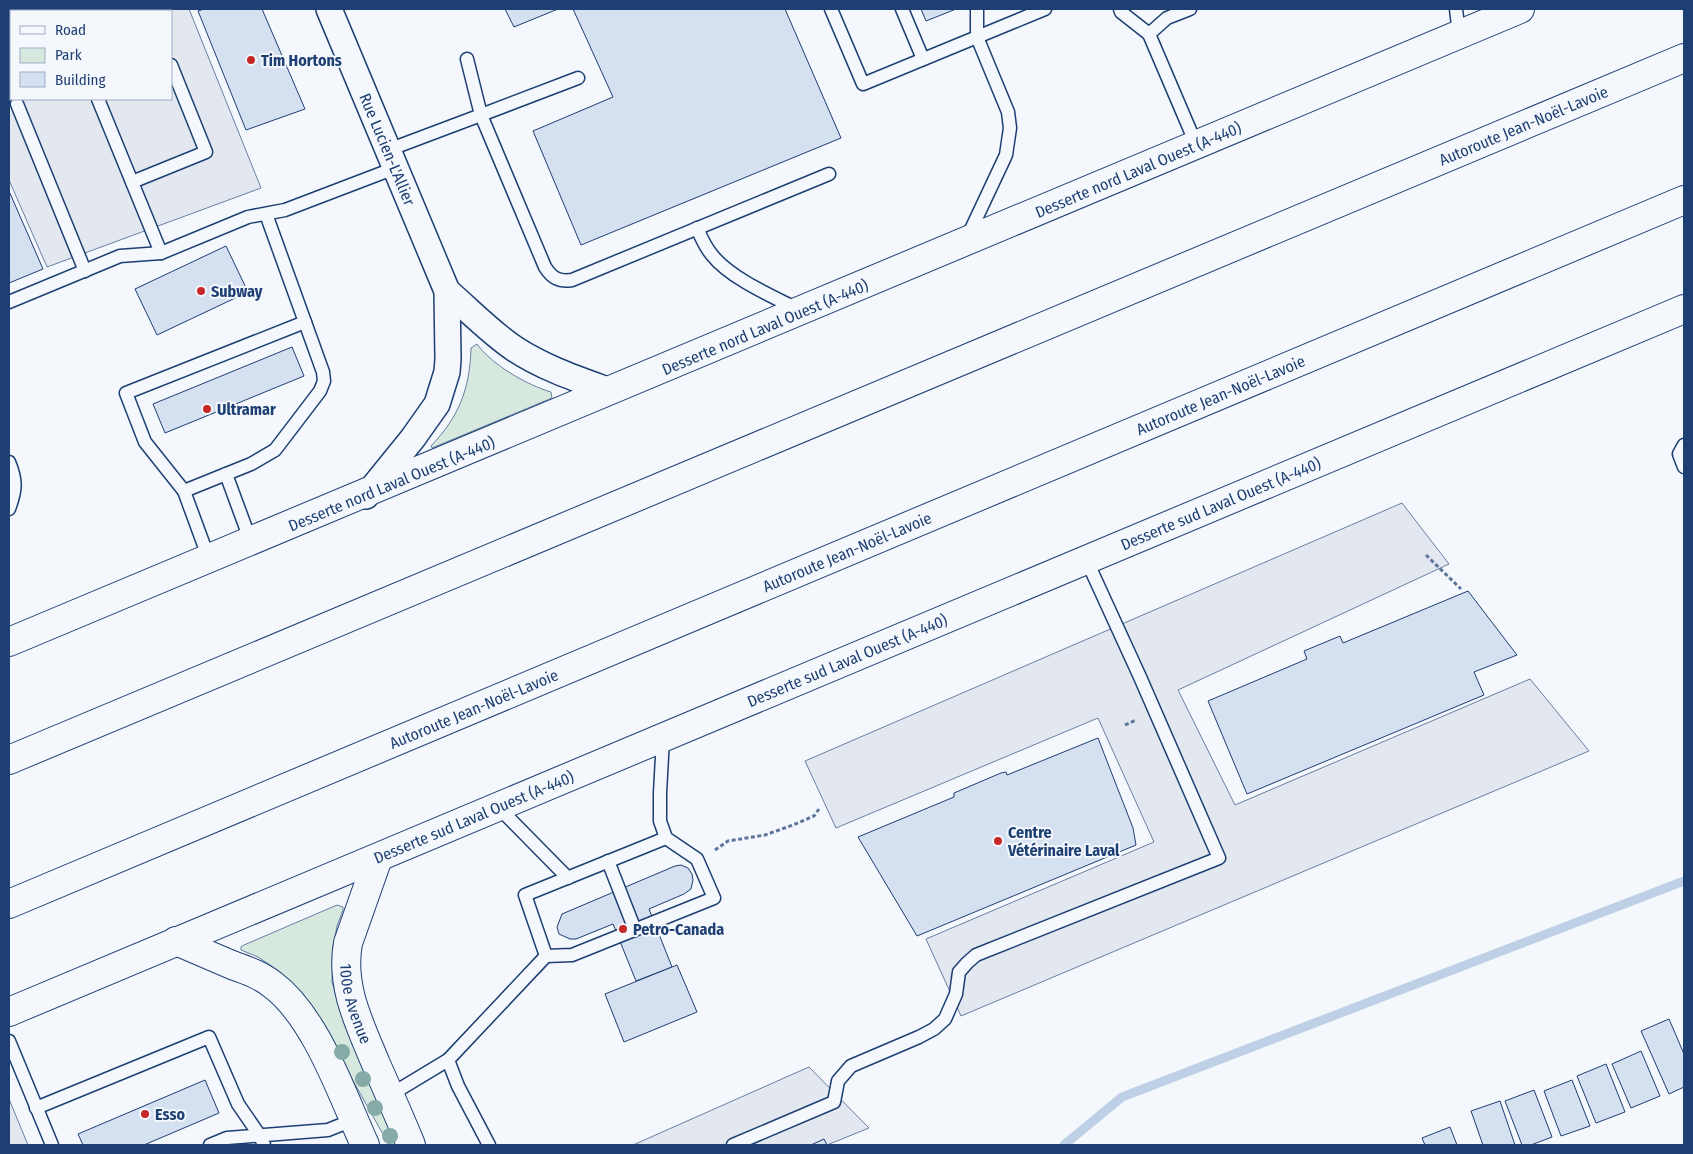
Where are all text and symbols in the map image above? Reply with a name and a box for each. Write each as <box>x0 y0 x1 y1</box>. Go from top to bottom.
legend <box>10 10 172 100</box>
text: Road <box>55 21 86 39</box>
text: Park <box>55 46 82 64</box>
place label: Tim Hortons <box>261 51 342 70</box>
marker: Tim Hortons <box>245 54 257 66</box>
text: Building <box>55 71 106 89</box>
street label: Autoroute Jean-Noël-Lavoie <box>1436 81 1611 169</box>
street label: Rue Lucien-L'Allier <box>356 90 420 209</box>
street label: Desserte nord Laval Ouest (A-440) <box>1032 118 1244 221</box>
street label: Desserte nord Laval Ouest (A-440) <box>659 275 871 379</box>
place label: Subway <box>211 282 263 301</box>
marker: Subway <box>195 285 207 297</box>
street label: Autoroute Jean-Noël-Lavoie <box>1133 351 1308 439</box>
place label: Ultramar <box>217 400 276 419</box>
marker: Ultramar <box>201 403 213 415</box>
street label: Desserte nord Laval Ouest (A-440) <box>285 432 498 535</box>
street label: Desserte sud Laval Ouest (A-440) <box>1118 453 1324 554</box>
street label: Autoroute Jean-Noël-Lavoie <box>760 508 934 596</box>
street label: Desserte sud Laval Ouest (A-440) <box>744 610 950 711</box>
street label: Autoroute Jean-Noël-Lavoie <box>386 665 561 753</box>
street label: Desserte sud Laval Ouest (A-440) <box>371 766 577 867</box>
place label: Centre Vétérinaire Laval <box>1007 823 1120 860</box>
marker: Centre Vétérinaire Laval <box>992 835 1004 847</box>
place label: Petro-Canada <box>633 920 724 939</box>
marker: Petro-Canada <box>617 923 629 935</box>
street label: 100e Avenue <box>337 963 376 1047</box>
place label: Esso <box>155 1105 185 1124</box>
marker: Esso <box>139 1108 151 1120</box>

